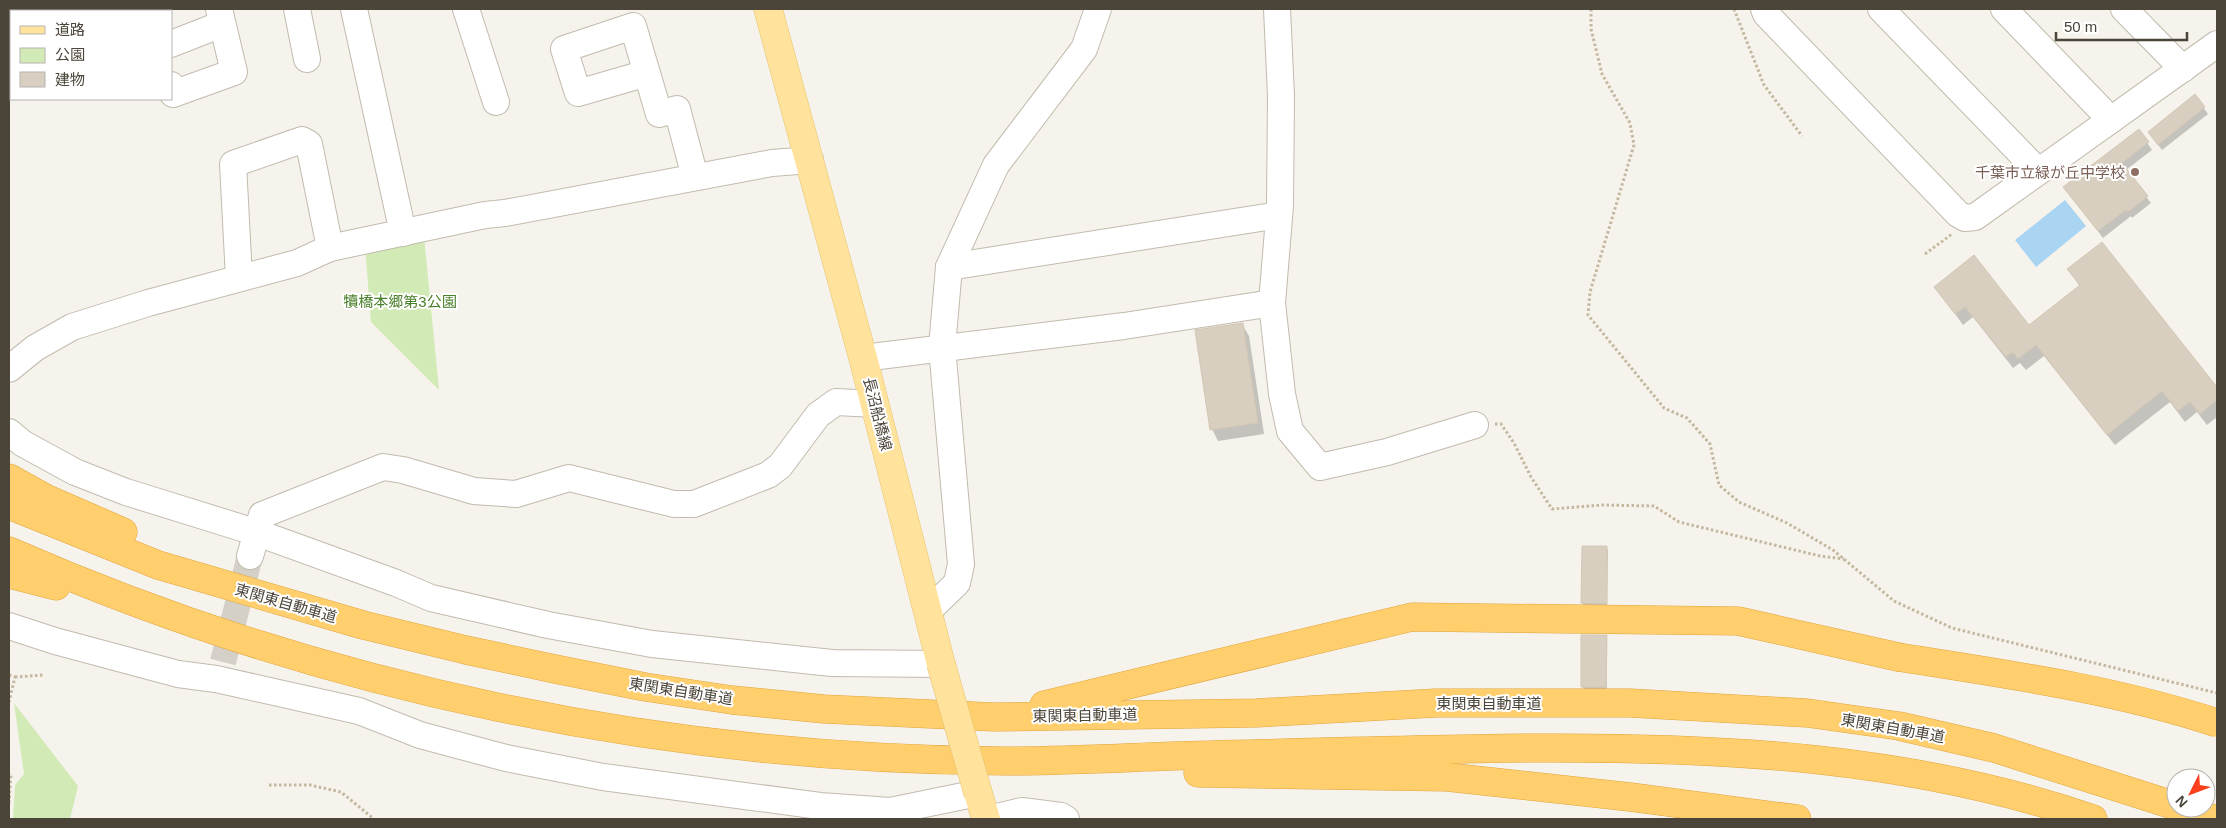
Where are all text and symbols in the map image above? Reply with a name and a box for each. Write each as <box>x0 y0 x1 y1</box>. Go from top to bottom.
legend <box>10 10 172 100</box>
scale bar <box>2056 10 2187 42</box>
text: 50 m <box>2064 18 2097 35</box>
text: 道路 <box>55 21 85 38</box>
text: 公園 <box>55 46 85 63</box>
text: 建物 <box>55 71 85 88</box>
place label: 千葉市立緑が丘中学校 <box>1975 164 2125 181</box>
marker: 千葉市立緑が丘中学校 <box>2129 166 2141 178</box>
park label: 犢橋本郷第3公園 <box>343 293 457 310</box>
street label: 長沼船橋線 <box>861 376 895 452</box>
street label: 東関東自動車道 <box>233 580 339 626</box>
street label: 東関東自動車道 <box>628 674 734 708</box>
street label: 東関東自動車道 <box>1436 695 1542 712</box>
street label: 東関東自動車道 <box>1032 706 1138 724</box>
street label: 東関東自動車道 <box>1840 711 1946 745</box>
north arrow <box>2166 768 2216 818</box>
text: N <box>2172 793 2191 811</box>

